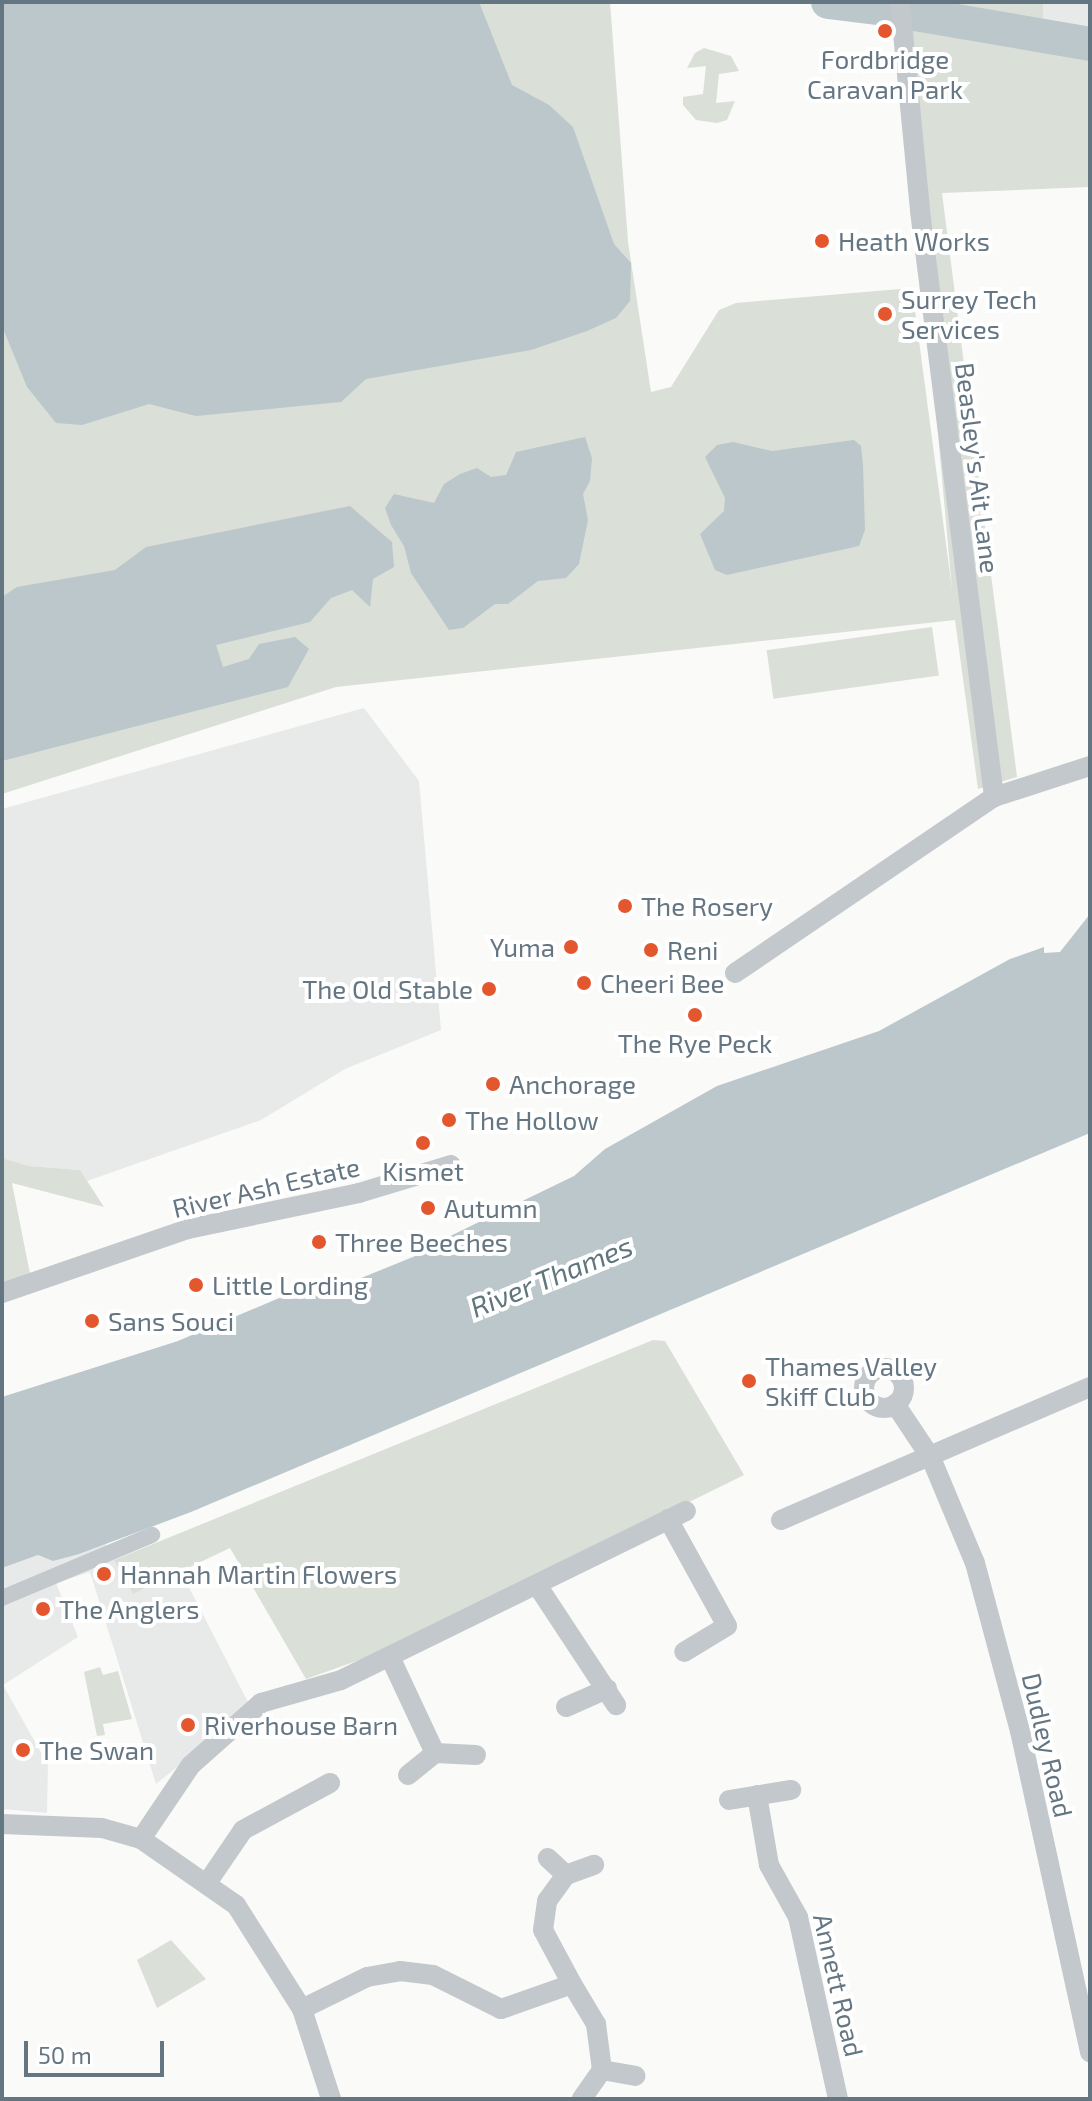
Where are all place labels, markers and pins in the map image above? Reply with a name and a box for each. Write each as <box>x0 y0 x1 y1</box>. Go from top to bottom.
marker: Fordbridge Caravan Park <box>876 22 894 40</box>
place label: Fordbridge Caravan Park <box>807 43 963 104</box>
place label: Heath Works <box>838 225 990 257</box>
marker: Heath Works <box>813 232 831 250</box>
place label: Surrey Tech Services <box>901 283 1038 344</box>
marker: Surrey Tech Services <box>876 305 894 323</box>
place label: The Rosery <box>641 890 773 922</box>
marker: The Rosery <box>616 897 634 915</box>
place label: Yuma <box>490 931 555 963</box>
place label: Reni <box>667 934 718 966</box>
marker: Yuma <box>562 938 580 956</box>
marker: Reni <box>642 941 660 959</box>
place label: Cheeri Bee <box>600 967 725 999</box>
place label: The Old Stable <box>302 973 473 1005</box>
marker: Cheeri Bee <box>575 974 593 992</box>
marker: The Old Stable <box>480 980 498 998</box>
marker: The Rye Peck <box>686 1006 704 1024</box>
place label: The Rye Peck <box>618 1027 772 1059</box>
place label: Anchorage <box>509 1068 636 1100</box>
marker: Anchorage <box>484 1075 502 1093</box>
place label: The Hollow <box>465 1104 599 1136</box>
marker: The Hollow <box>440 1111 458 1129</box>
marker: Kismet <box>414 1134 432 1152</box>
place label: Kismet <box>382 1155 464 1187</box>
place label: Autumn <box>444 1192 538 1224</box>
marker: Autumn <box>419 1199 437 1217</box>
place label: Three Beeches <box>335 1226 508 1258</box>
marker: Three Beeches <box>310 1233 328 1251</box>
place label: Little Lording <box>212 1269 368 1301</box>
marker: Little Lording <box>187 1276 205 1294</box>
place label: Sans Souci <box>108 1305 234 1337</box>
marker: Sans Souci <box>83 1312 101 1330</box>
place label: Thames Valley Skiff Club <box>765 1350 938 1412</box>
marker: Thames Valley Skiff Club <box>740 1372 758 1390</box>
place label: Hannah Martin Flowers <box>120 1558 397 1590</box>
marker: Hannah Martin Flowers <box>95 1565 113 1583</box>
place label: The Anglers <box>59 1593 200 1625</box>
marker: The Anglers <box>34 1600 52 1618</box>
place label: Riverhouse Barn <box>204 1709 398 1741</box>
marker: Riverhouse Barn <box>179 1716 197 1734</box>
place label: The Swan <box>39 1734 154 1766</box>
marker: The Swan <box>14 1741 32 1759</box>

